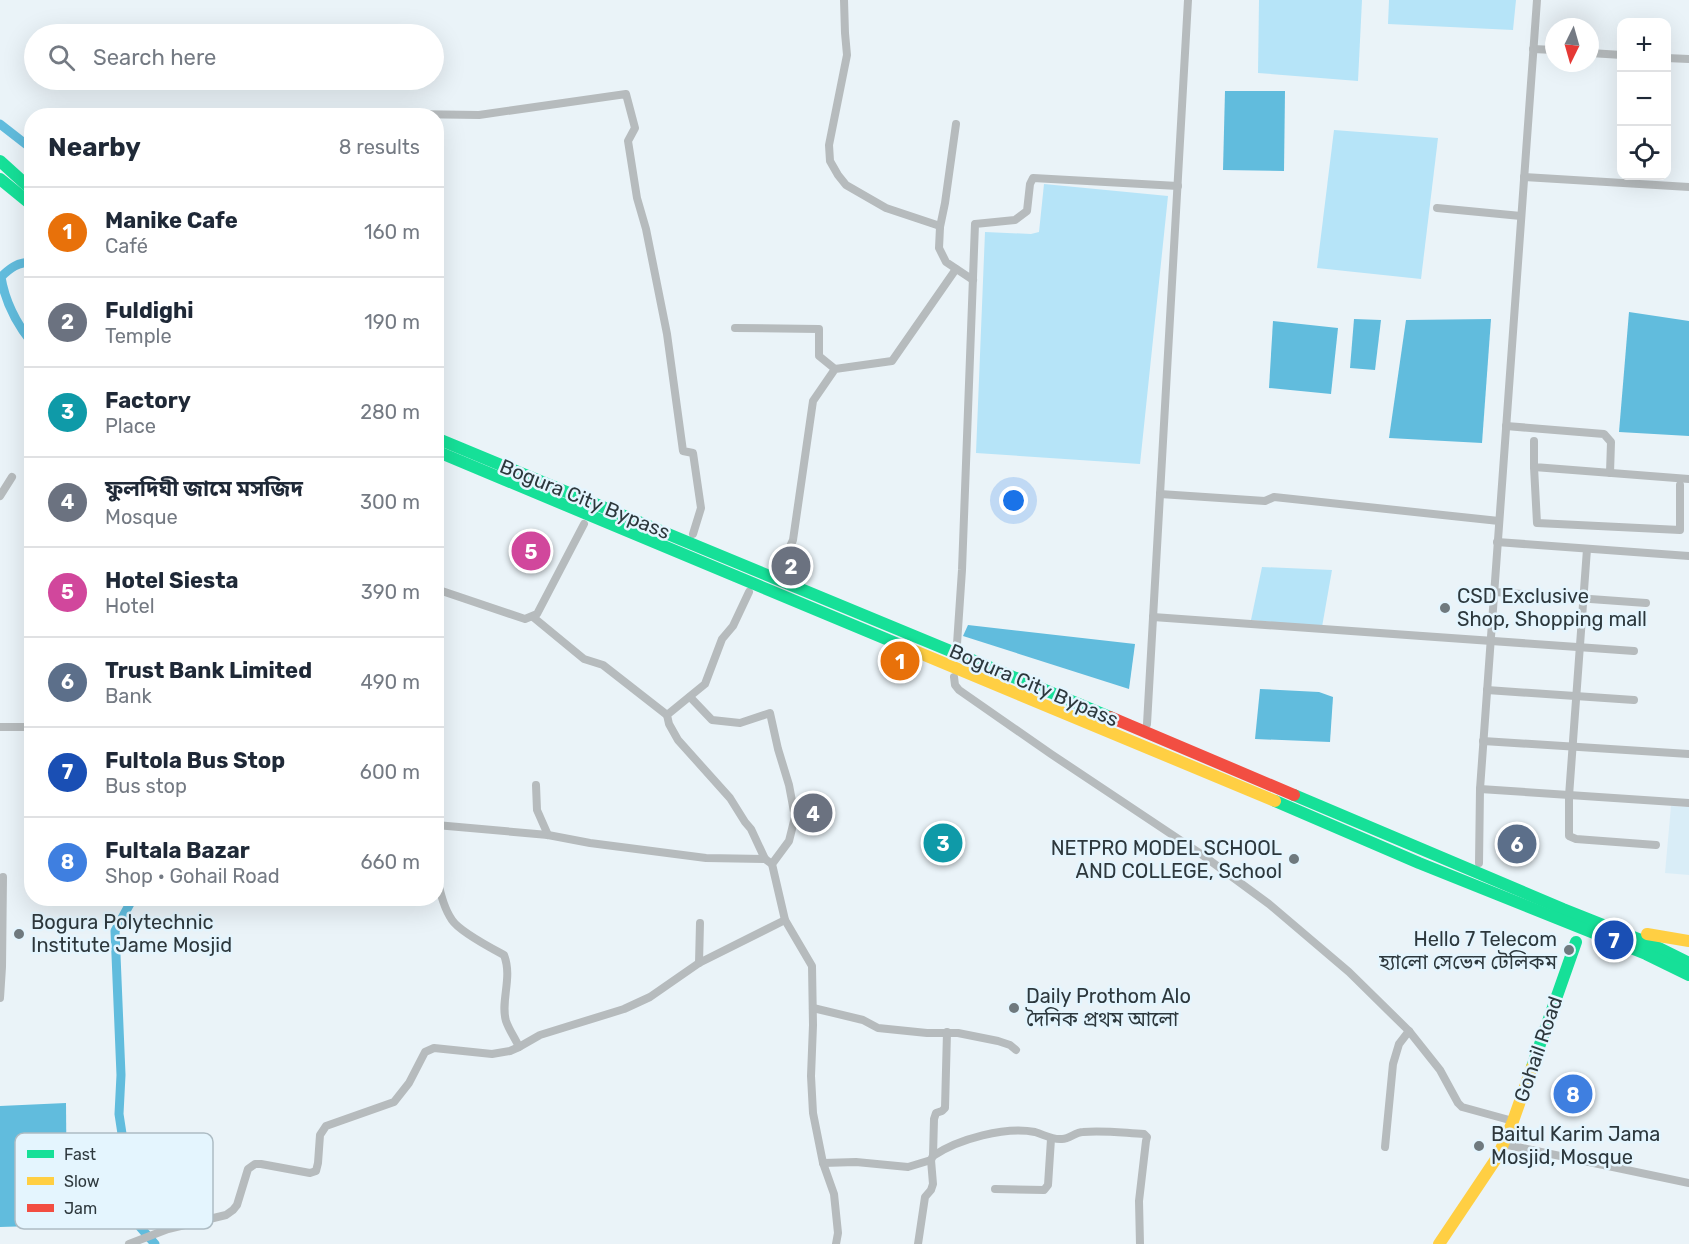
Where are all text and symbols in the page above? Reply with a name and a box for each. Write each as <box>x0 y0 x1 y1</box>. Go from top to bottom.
north arrow <box>1545 18 1599 72</box>
map controls <box>1617 18 1671 180</box>
button: + <box>1617 18 1671 72</box>
search box <box>24 24 444 90</box>
icon: search <box>45 41 78 74</box>
text: Search here <box>93 44 216 71</box>
button: − <box>1617 72 1671 126</box>
button: locate <box>1617 126 1671 180</box>
text: Nearby <box>48 132 141 163</box>
text: 8 results <box>339 135 420 159</box>
text: Manike Cafe <box>105 207 238 234</box>
text: 1 <box>63 220 72 244</box>
text: 160 m <box>364 220 420 244</box>
text: Café <box>105 234 148 258</box>
text: Fuldighi <box>105 297 194 324</box>
text: 2 <box>61 310 74 334</box>
text: 190 m <box>364 310 420 334</box>
text: Temple <box>105 324 172 348</box>
text: Factory <box>105 387 191 414</box>
text: 3 <box>61 400 74 424</box>
text: 280 m <box>360 400 420 424</box>
text: Place <box>105 414 156 438</box>
street label: Bogura City Bypass <box>496 454 674 544</box>
text: ফুলদিঘী জামে মসজিদ <box>105 475 303 502</box>
your location <box>999 486 1028 515</box>
text: 4 <box>61 490 74 514</box>
text: 300 m <box>360 490 420 514</box>
text: Mosque <box>105 505 178 529</box>
pin: 5 <box>512 528 550 574</box>
pin: 2 <box>772 544 810 588</box>
text: Hotel Siesta <box>105 567 238 594</box>
text: 5 <box>61 580 74 604</box>
text: 390 m <box>361 580 420 604</box>
place label: CSD Exclusive Shop, Shopping mall <box>1457 584 1647 631</box>
text: Hotel <box>105 594 155 618</box>
marker: CSD Exclusive Shop, Shopping mall <box>1438 601 1452 615</box>
pin: 1 <box>880 638 920 684</box>
street label: Bogura City Bypass <box>946 639 1122 731</box>
text: Trust Bank Limited <box>105 657 312 684</box>
text: 6 <box>61 670 74 694</box>
text: 490 m <box>361 670 420 694</box>
text: Bank <box>105 684 152 708</box>
text: Fultola Bus Stop <box>105 747 285 774</box>
text: 7 <box>62 760 73 784</box>
text: 600 m <box>360 760 420 784</box>
text: Bus stop <box>105 774 187 798</box>
pin: 4 <box>794 790 832 836</box>
pin: 3 <box>924 820 962 866</box>
pin: 6 <box>1498 822 1537 866</box>
place label: NETPRO MODEL SCHOOL AND COLLEGE, School <box>1051 836 1282 883</box>
text: Fultala Bazar <box>105 837 250 864</box>
text: 8 <box>61 850 74 874</box>
text: 660 m <box>361 850 420 874</box>
marker: NETPRO MODEL SCHOOL AND COLLEGE, School <box>1287 852 1301 866</box>
text: Shop · Gohail Road <box>105 864 280 888</box>
place label: Bogura Polytechnic Institute Jame Mosjid <box>31 910 232 957</box>
pin: 7 <box>1594 918 1634 962</box>
marker: Bogura Polytechnic Institute Jame Mosjid <box>12 927 26 941</box>
place label: Hello 7 Telecom হ্যা‌লো সে‌ভেন টে‌লিকম <box>1378 927 1558 974</box>
marker: Hello 7 Telecom হ্যা‌লো সে‌ভেন টে‌লিকম <box>1562 943 1576 957</box>
place label: Daily Prothom Alo দৈনিক প্রথম আলো <box>1025 984 1191 1031</box>
street label: Gohail Road <box>1509 993 1567 1105</box>
marker: Daily Prothom Alo দৈনিক প্রথম আলো <box>1007 1001 1021 1015</box>
pin: 8 <box>1554 1072 1592 1116</box>
place label: Baitul Karim Jama Mosjid, Mosque <box>1491 1122 1660 1169</box>
legend <box>15 1133 213 1229</box>
marker: Baitul Karim Jama Mosjid, Mosque <box>1472 1139 1486 1153</box>
text: Fast <box>64 1145 96 1164</box>
text: Slow <box>64 1172 100 1191</box>
text: Jam <box>64 1199 97 1218</box>

